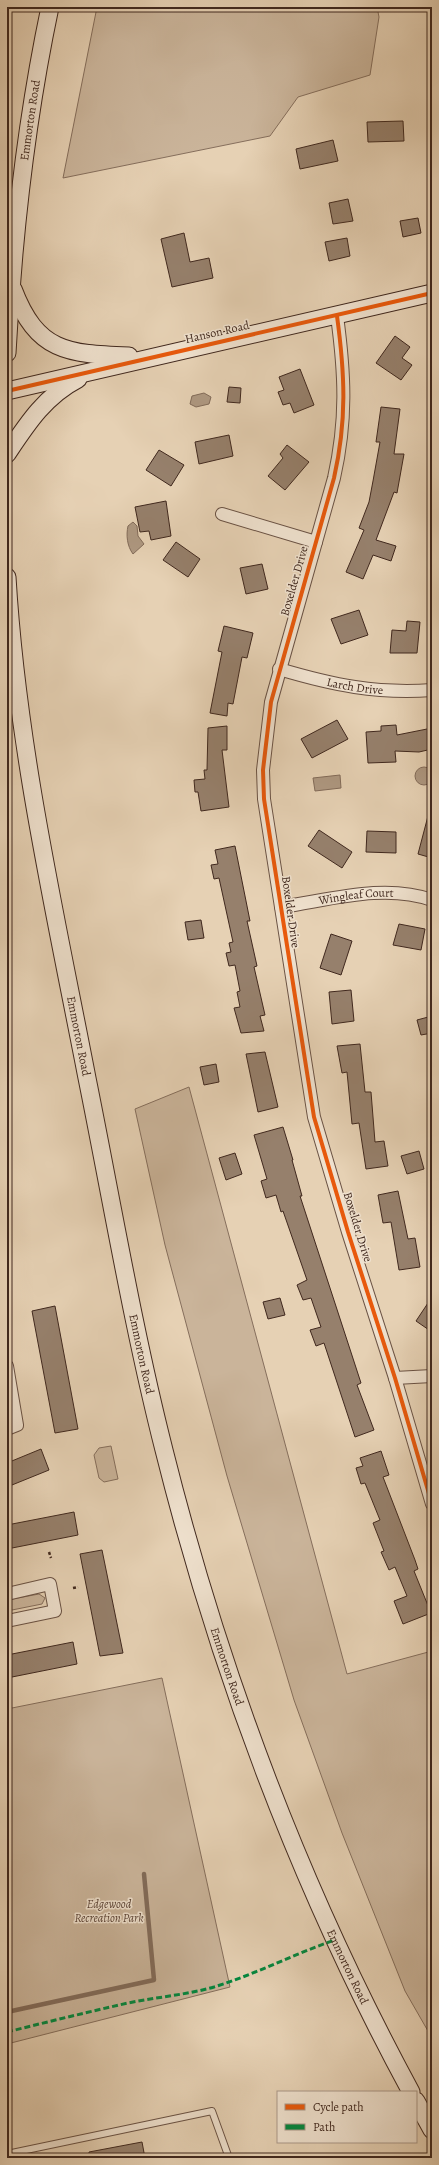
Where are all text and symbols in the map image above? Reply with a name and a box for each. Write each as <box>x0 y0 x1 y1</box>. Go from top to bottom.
street label: Emmorton Road <box>16 78 44 161</box>
street label: Hanson Road <box>183 317 251 347</box>
street label: Boxelder Drive <box>276 544 312 618</box>
street label: Larch Drive <box>325 674 384 698</box>
street label: Boxelder Drive <box>278 875 304 949</box>
street label: Wingleaf Court <box>316 885 394 909</box>
street label: Emmorton Road <box>63 995 95 1078</box>
street label: Boxelder Drive <box>340 1190 376 1264</box>
street label: Emmorton Road <box>125 1313 158 1396</box>
street label: Emmorton Road <box>207 1625 248 1708</box>
park label: Edgewood Recreation Park <box>74 1896 144 1926</box>
street label: Emmorton Road <box>323 1927 373 2007</box>
legend <box>277 2091 417 2143</box>
text: Cycle path <box>313 2099 364 2115</box>
text: Path <box>313 2119 336 2135</box>

